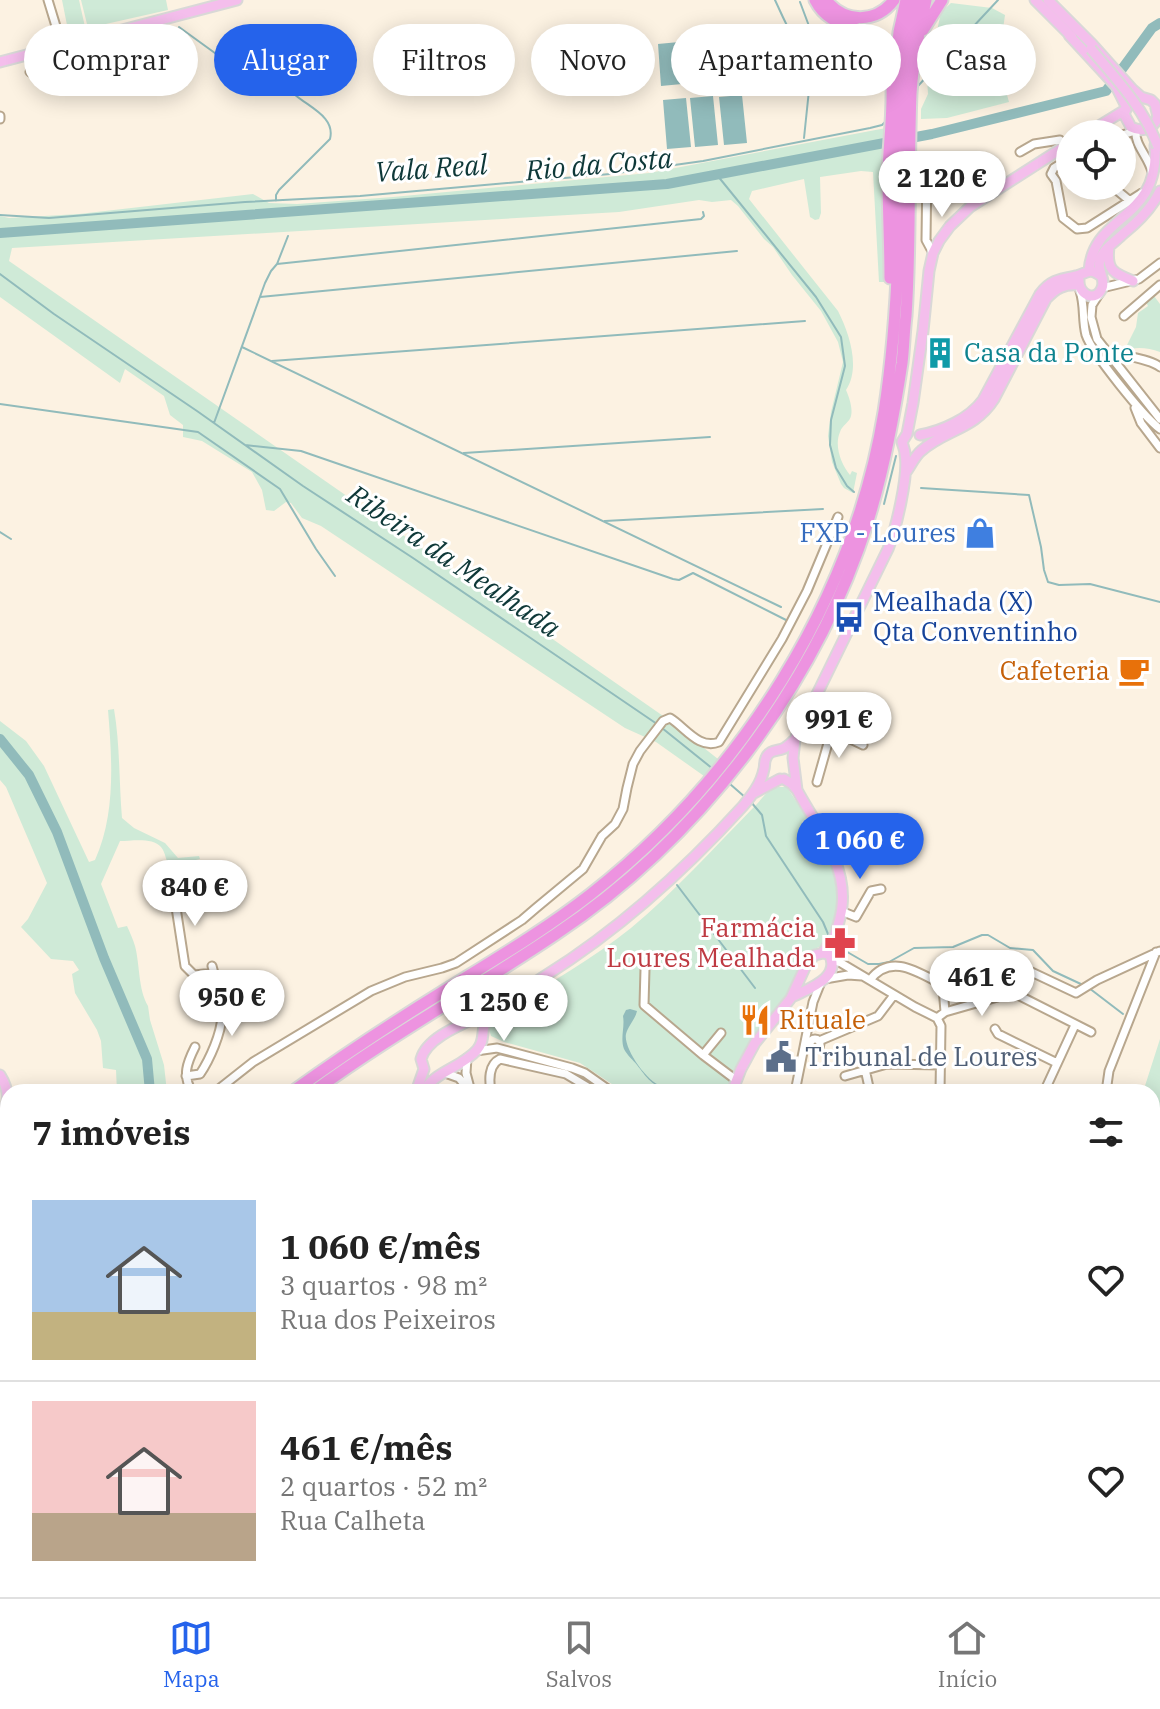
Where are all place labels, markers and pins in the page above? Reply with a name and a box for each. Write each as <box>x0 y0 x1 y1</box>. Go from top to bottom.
pin: 2 120 € <box>868 151 1016 219</box>
place label: Casa da Ponte <box>964 335 1134 369</box>
building icon: Casa da Ponte <box>923 336 957 370</box>
place label: FXP - Loures <box>799 515 956 549</box>
shop icon: FXP - Loures <box>963 516 997 550</box>
place label: Mealhada (X) Qta Conventinho <box>873 584 1078 648</box>
bus stop icon: Mealhada (X) Qta Conventinho <box>832 600 866 634</box>
place label: Cafeteria <box>1000 653 1110 687</box>
cafe icon: Cafeteria <box>1117 654 1151 688</box>
pin: 991 € <box>783 692 895 760</box>
pin: 1 060 € <box>786 813 934 881</box>
pin: 840 € <box>139 860 251 928</box>
place label: Farmácia Loures Mealhada <box>606 910 816 974</box>
pharmacy icon: Farmácia Loures Mealhada <box>823 926 857 960</box>
pin: 461 € <box>926 950 1038 1018</box>
pin: 950 € <box>176 970 288 1038</box>
pin: 1 250 € <box>430 975 578 1043</box>
place label: Rituale <box>779 1002 866 1036</box>
restaurant icon: Rituale <box>738 1003 772 1037</box>
place label: Tribunal de Loures <box>805 1039 1038 1073</box>
public building icon: Tribunal de Loures <box>764 1040 798 1074</box>

